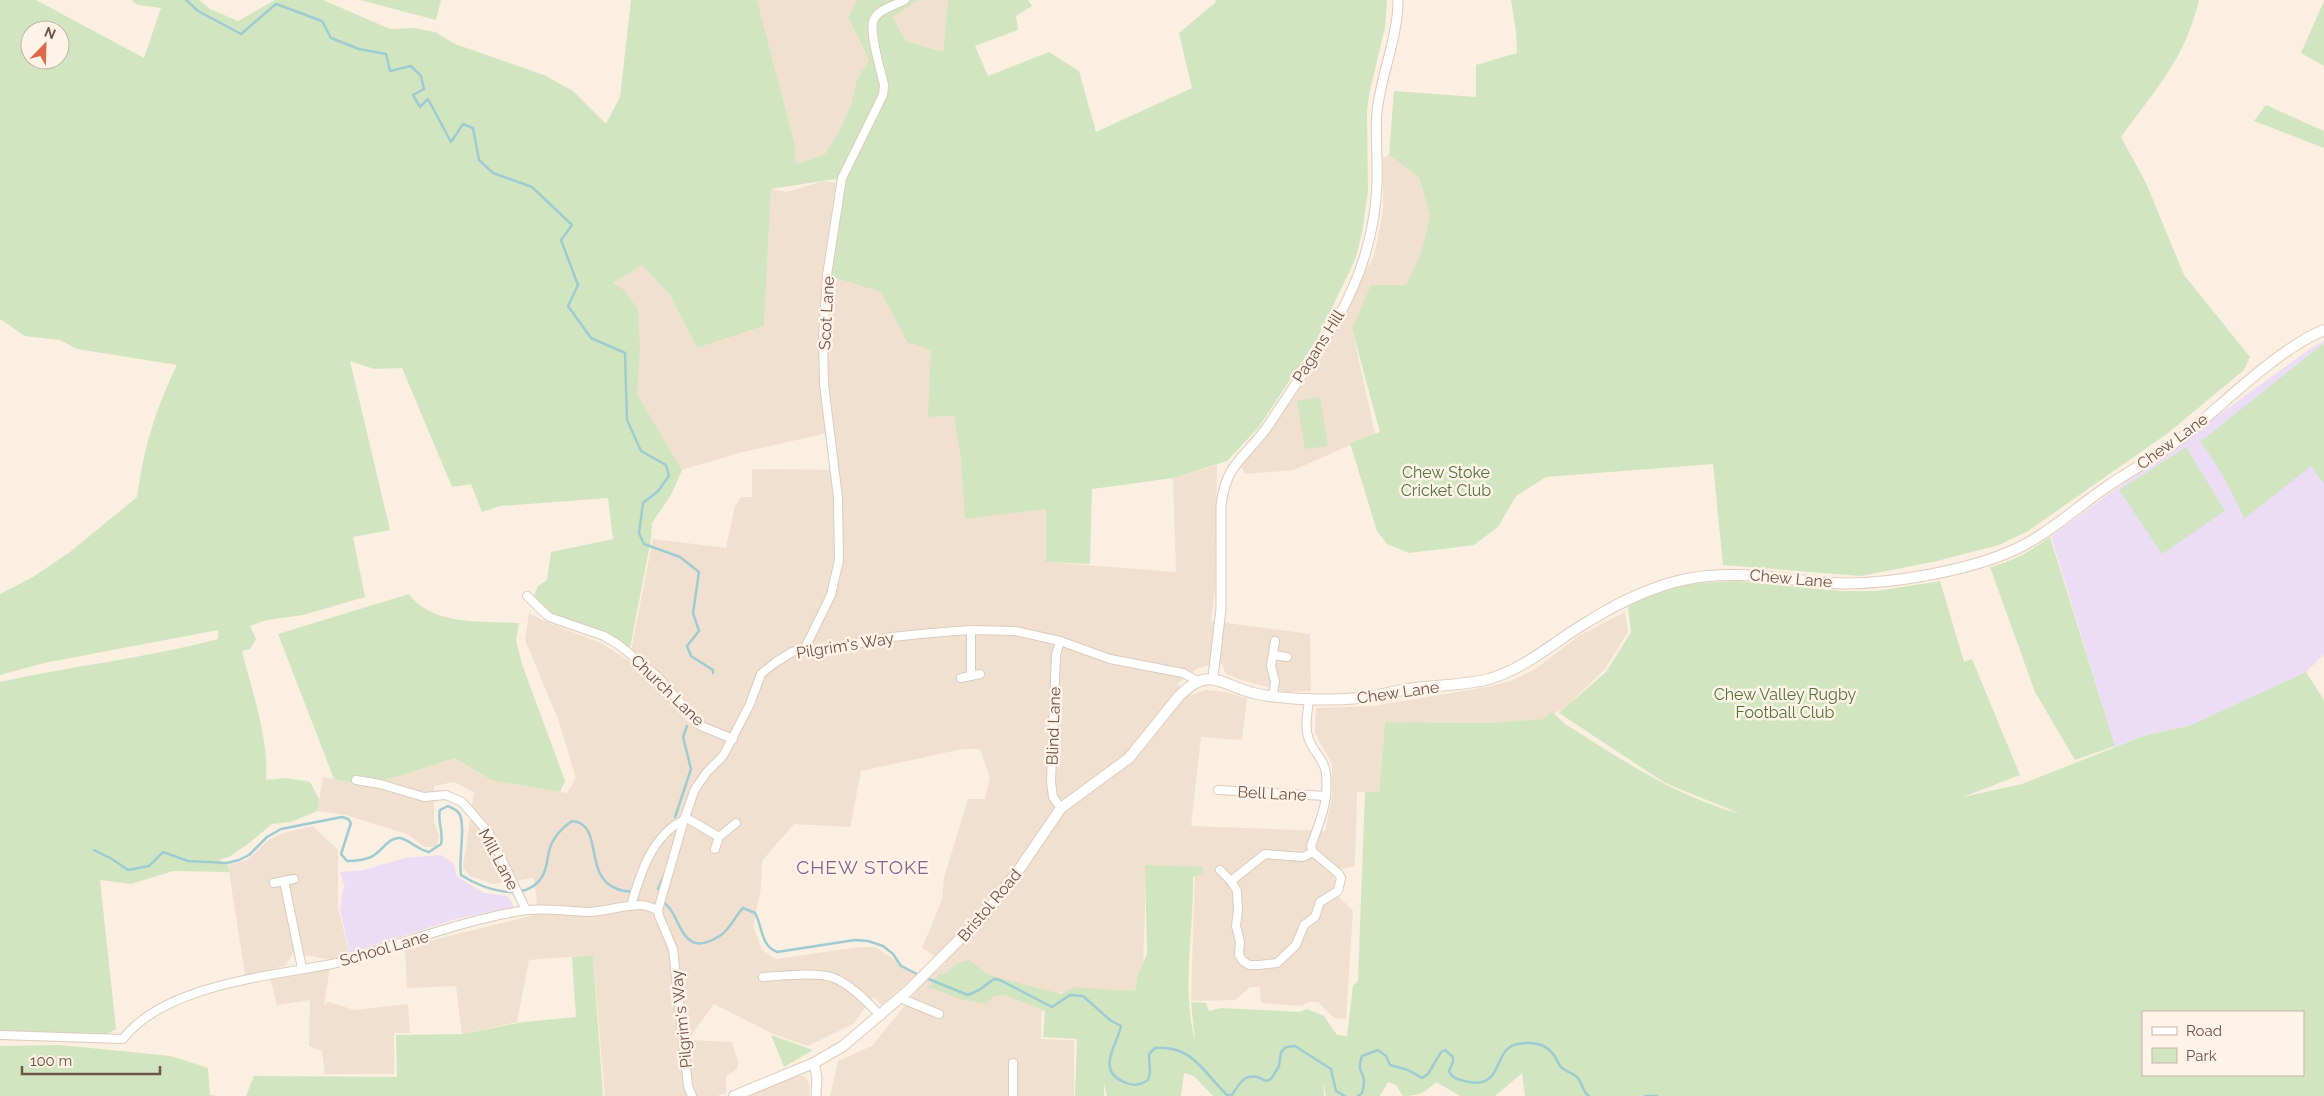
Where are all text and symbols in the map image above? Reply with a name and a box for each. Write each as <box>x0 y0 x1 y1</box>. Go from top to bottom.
north arrow <box>20 20 70 70</box>
text: N <box>42 24 58 42</box>
street label: Scot Lane <box>815 276 838 350</box>
street label: Pagans Hill <box>1289 306 1349 386</box>
street label: Chew Lane <box>2133 409 2211 473</box>
park label: Chew Stoke Cricket Club <box>1401 463 1491 500</box>
street label: Chew Lane <box>1749 565 1833 592</box>
street label: Pilgrim's Way <box>795 628 896 663</box>
street label: Church Lane <box>627 651 708 730</box>
street label: Chew Lane <box>1356 677 1440 708</box>
park label: Chew Valley Rugby Football Club <box>1714 685 1857 722</box>
street label: Blind Lane <box>1043 686 1064 766</box>
street label: Bell Lane <box>1237 782 1307 805</box>
street label: Mill Lane <box>475 825 523 893</box>
district label: CHEW STOKE <box>796 856 930 878</box>
street label: Bristol Road <box>954 865 1025 945</box>
street label: School Lane <box>337 927 431 970</box>
street label: Pilgrim's Way <box>667 969 696 1069</box>
legend <box>2142 1011 2304 1076</box>
text: Road <box>2186 1022 2222 1040</box>
scale bar <box>22 1044 160 1076</box>
text: Park <box>2186 1047 2217 1065</box>
text: 100 m <box>30 1052 72 1070</box>

